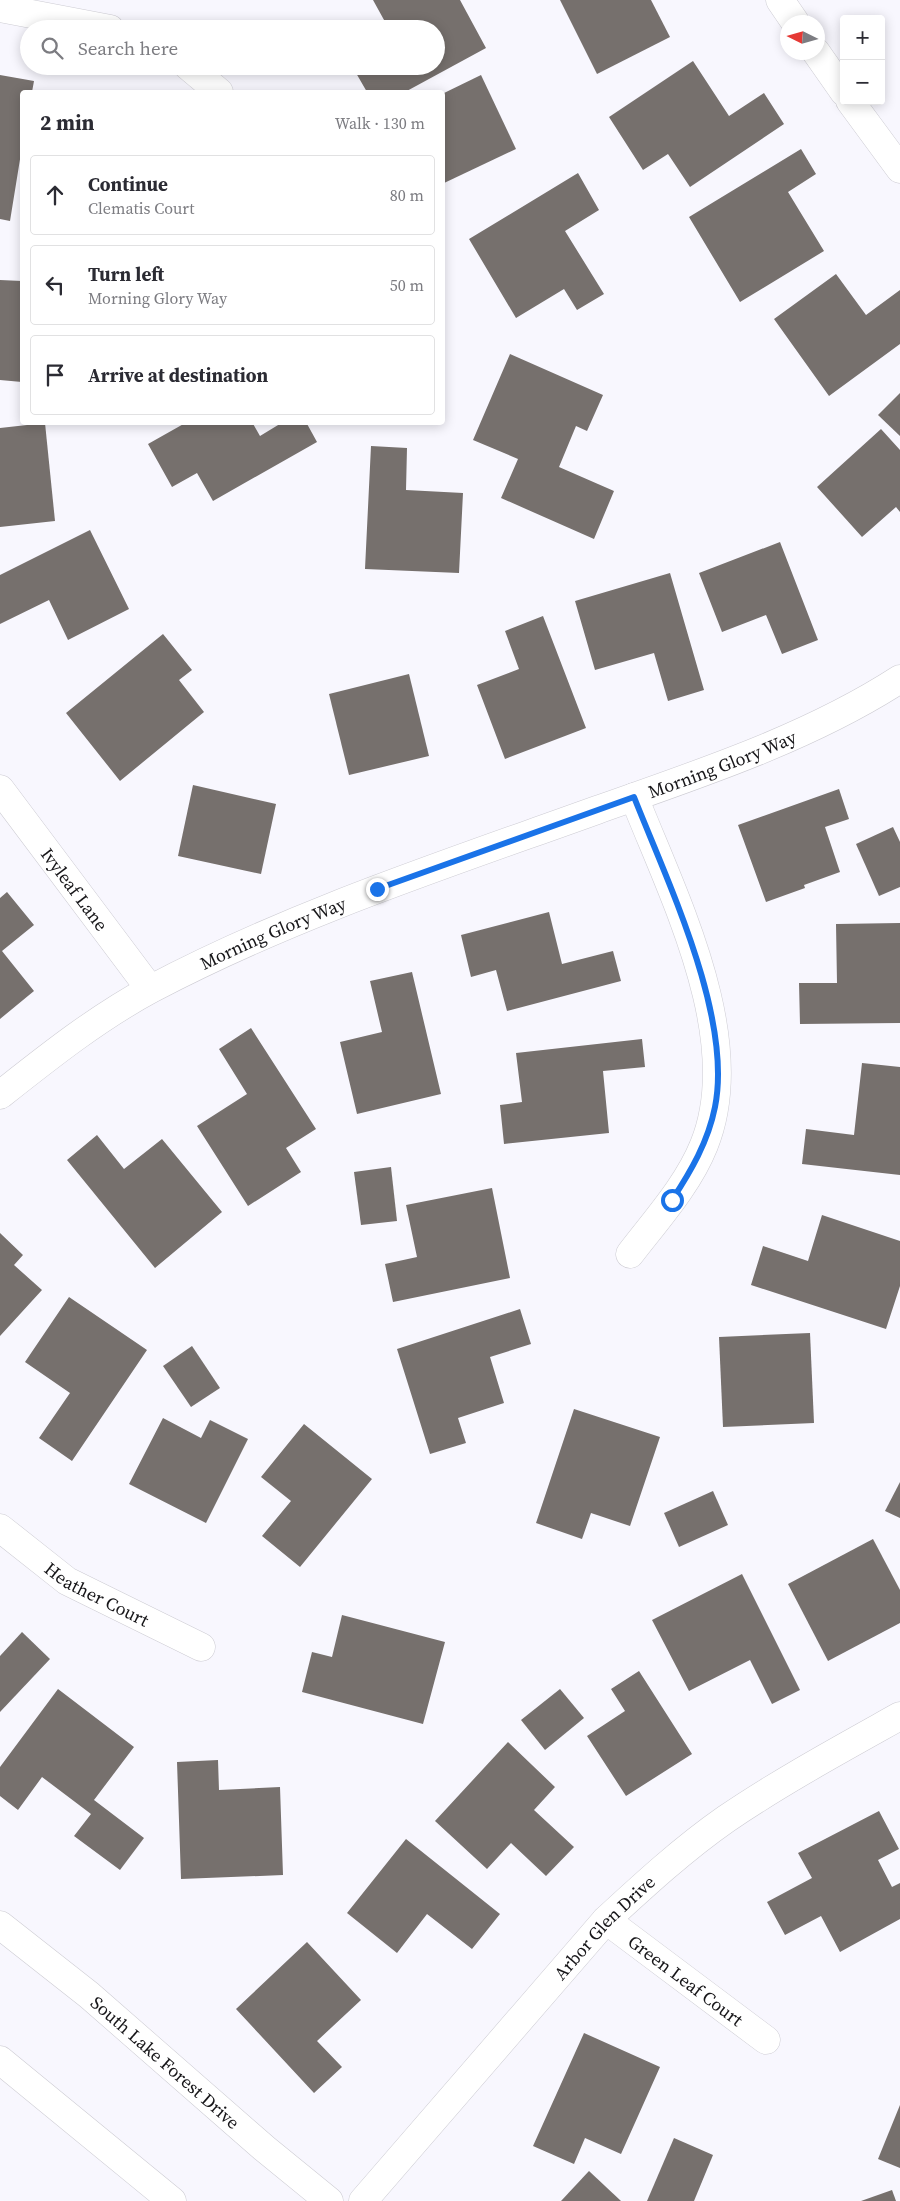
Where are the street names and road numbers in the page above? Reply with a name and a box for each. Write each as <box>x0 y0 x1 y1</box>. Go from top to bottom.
street label: Morning Glory Way <box>644 723 801 804</box>
street label: Ivyleaf Lane <box>36 842 114 936</box>
street label: Morning Glory Way <box>196 890 350 975</box>
street label: Heather Court <box>40 1556 153 1632</box>
street label: Arbor Glen Drive <box>548 1869 660 1985</box>
street label: Green Leaf Court <box>623 1929 749 2032</box>
street label: South Lake Forest Drive <box>86 1990 246 2134</box>

